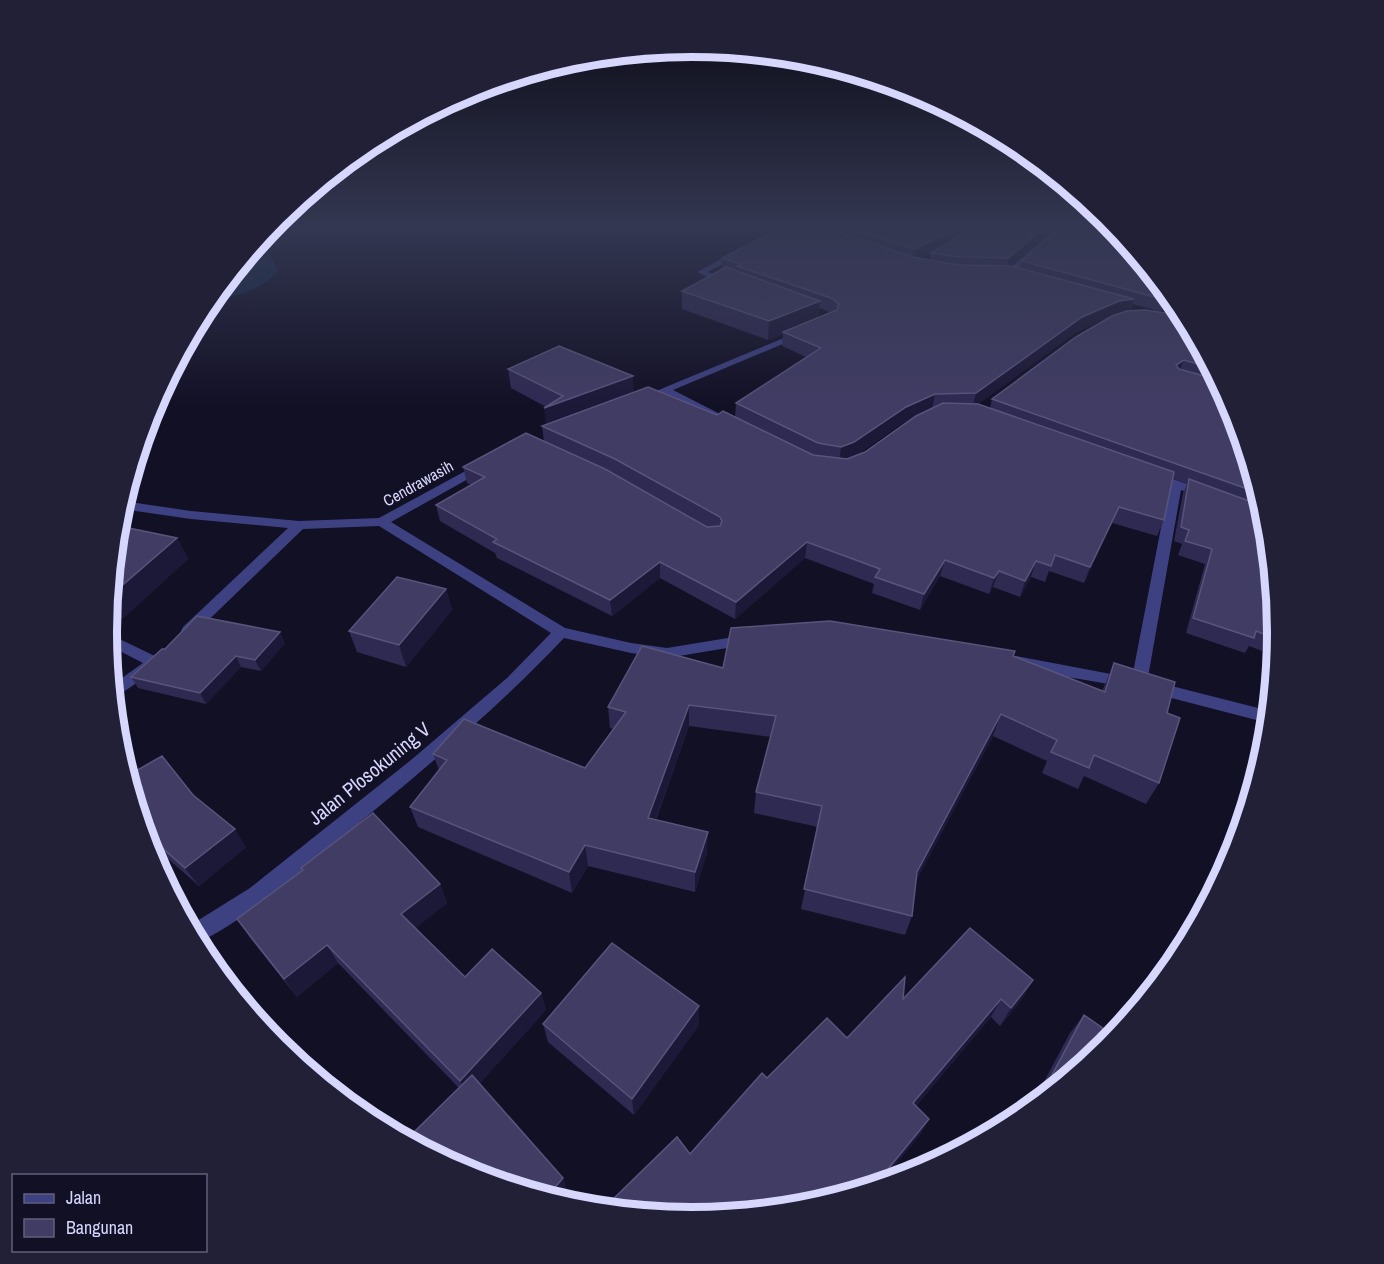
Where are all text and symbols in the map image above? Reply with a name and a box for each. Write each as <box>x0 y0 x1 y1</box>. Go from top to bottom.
street label: Cendrawasih <box>379 455 457 511</box>
street label: Jalan Plosokuning V <box>302 715 436 831</box>
legend <box>12 1174 207 1252</box>
text: Jalan <box>66 1185 101 1210</box>
text: Bangunan <box>66 1215 133 1240</box>

